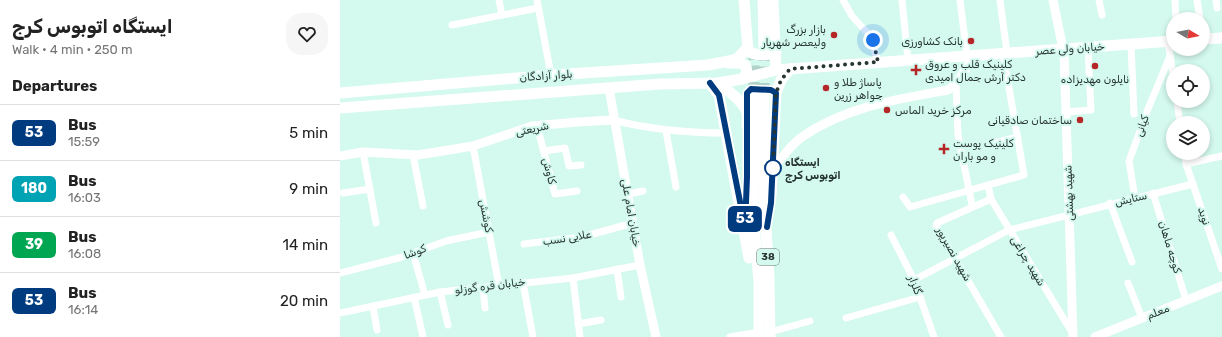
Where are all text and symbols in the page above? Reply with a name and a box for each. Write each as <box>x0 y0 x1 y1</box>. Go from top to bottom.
north arrow <box>1166 12 1210 56</box>
map controls <box>1166 12 1210 160</box>
button: heart <box>286 13 328 55</box>
text: ایستگاه اتوبوس کرج <box>12 15 173 38</box>
place label: بازار بزرگ ولیعصر شهریار <box>761 23 826 50</box>
marker: بازار بزرگ ولیعصر شهریار <box>829 30 839 40</box>
your location <box>863 30 883 50</box>
place label: بانک کشاورزی <box>901 35 963 49</box>
marker: بانک کشاورزی <box>966 36 976 46</box>
street label: خیابان ولی عصر <box>1034 40 1106 59</box>
text: Walk · 4 min · 250 m <box>12 42 133 57</box>
place label: کلینیک قلب و عروق دکتر آرش جمال امیدی <box>925 58 1026 84</box>
marker: نایلون مهدیزاده <box>1090 61 1100 71</box>
marker: کلینیک قلب و عروق دکتر آرش جمال امیدی <box>910 64 922 76</box>
button: locate <box>1166 64 1210 108</box>
street label: بلوار آزادگان <box>519 68 573 85</box>
place label: نایلون مهدیزاده <box>1061 73 1129 87</box>
place label: پاساژ طلا و جواهر زرین <box>834 76 883 103</box>
text: Departures <box>12 77 97 95</box>
marker: پاساژ طلا و جواهر زرین <box>821 83 831 93</box>
place label: مرکز خرید الماس <box>895 104 972 117</box>
marker: مرکز خرید الماس <box>882 105 892 115</box>
street label: کیانی <box>1132 113 1152 139</box>
place label: ساختمان صادقیانی <box>988 114 1072 127</box>
marker: ساختمان صادقیانی <box>1075 115 1085 125</box>
text: Bus <box>68 116 96 134</box>
button: layers <box>1166 116 1210 160</box>
street label: شریعتی <box>514 119 550 139</box>
text: 53 <box>25 124 43 141</box>
text: 5 min <box>289 124 328 142</box>
text: 15:59 <box>68 134 100 149</box>
place label: کلینیک پوست و مو باران <box>953 137 1014 164</box>
marker: کلینیک پوست و مو باران <box>938 143 950 155</box>
street label: کاوش <box>538 156 559 186</box>
place label: ایستگاه اتوبوس کرج <box>785 156 841 183</box>
marker: ایستگاه اتوبوس کرج <box>764 159 782 177</box>
street label: شهید بهشتی <box>1062 165 1076 221</box>
text: Bus <box>68 172 96 190</box>
street label: خیابان امام علی <box>618 178 643 249</box>
text: 180 <box>21 180 47 197</box>
text: 9 min <box>289 180 328 198</box>
street label: ستایش <box>1114 189 1148 209</box>
text: 16:03 <box>68 190 101 205</box>
street label: کوشش <box>475 198 496 234</box>
street label: نوید <box>1194 205 1213 227</box>
line badge: 53 <box>727 206 763 232</box>
text: 53 <box>736 210 754 227</box>
street label: کوچه ماهان <box>1155 219 1184 275</box>
street label: شهید نصیرپور <box>932 224 974 284</box>
text: Bus <box>68 228 96 246</box>
street label: علایی نسب <box>542 228 592 248</box>
street label: شهید چراغی <box>1008 234 1048 288</box>
text: 39 <box>25 236 43 253</box>
text: 14 min <box>283 236 328 254</box>
street label: کوشا <box>402 242 428 263</box>
text: 16:08 <box>68 246 101 261</box>
road number: 38 <box>757 249 779 265</box>
street label: گلزار <box>905 273 925 297</box>
street label: خیابان قره گوزلو <box>454 275 527 298</box>
text: Bus <box>68 284 96 302</box>
text: 53 <box>25 292 43 309</box>
text: 20 min <box>280 292 328 310</box>
text: 16:14 <box>68 302 98 317</box>
street label: معلم <box>1145 302 1172 323</box>

